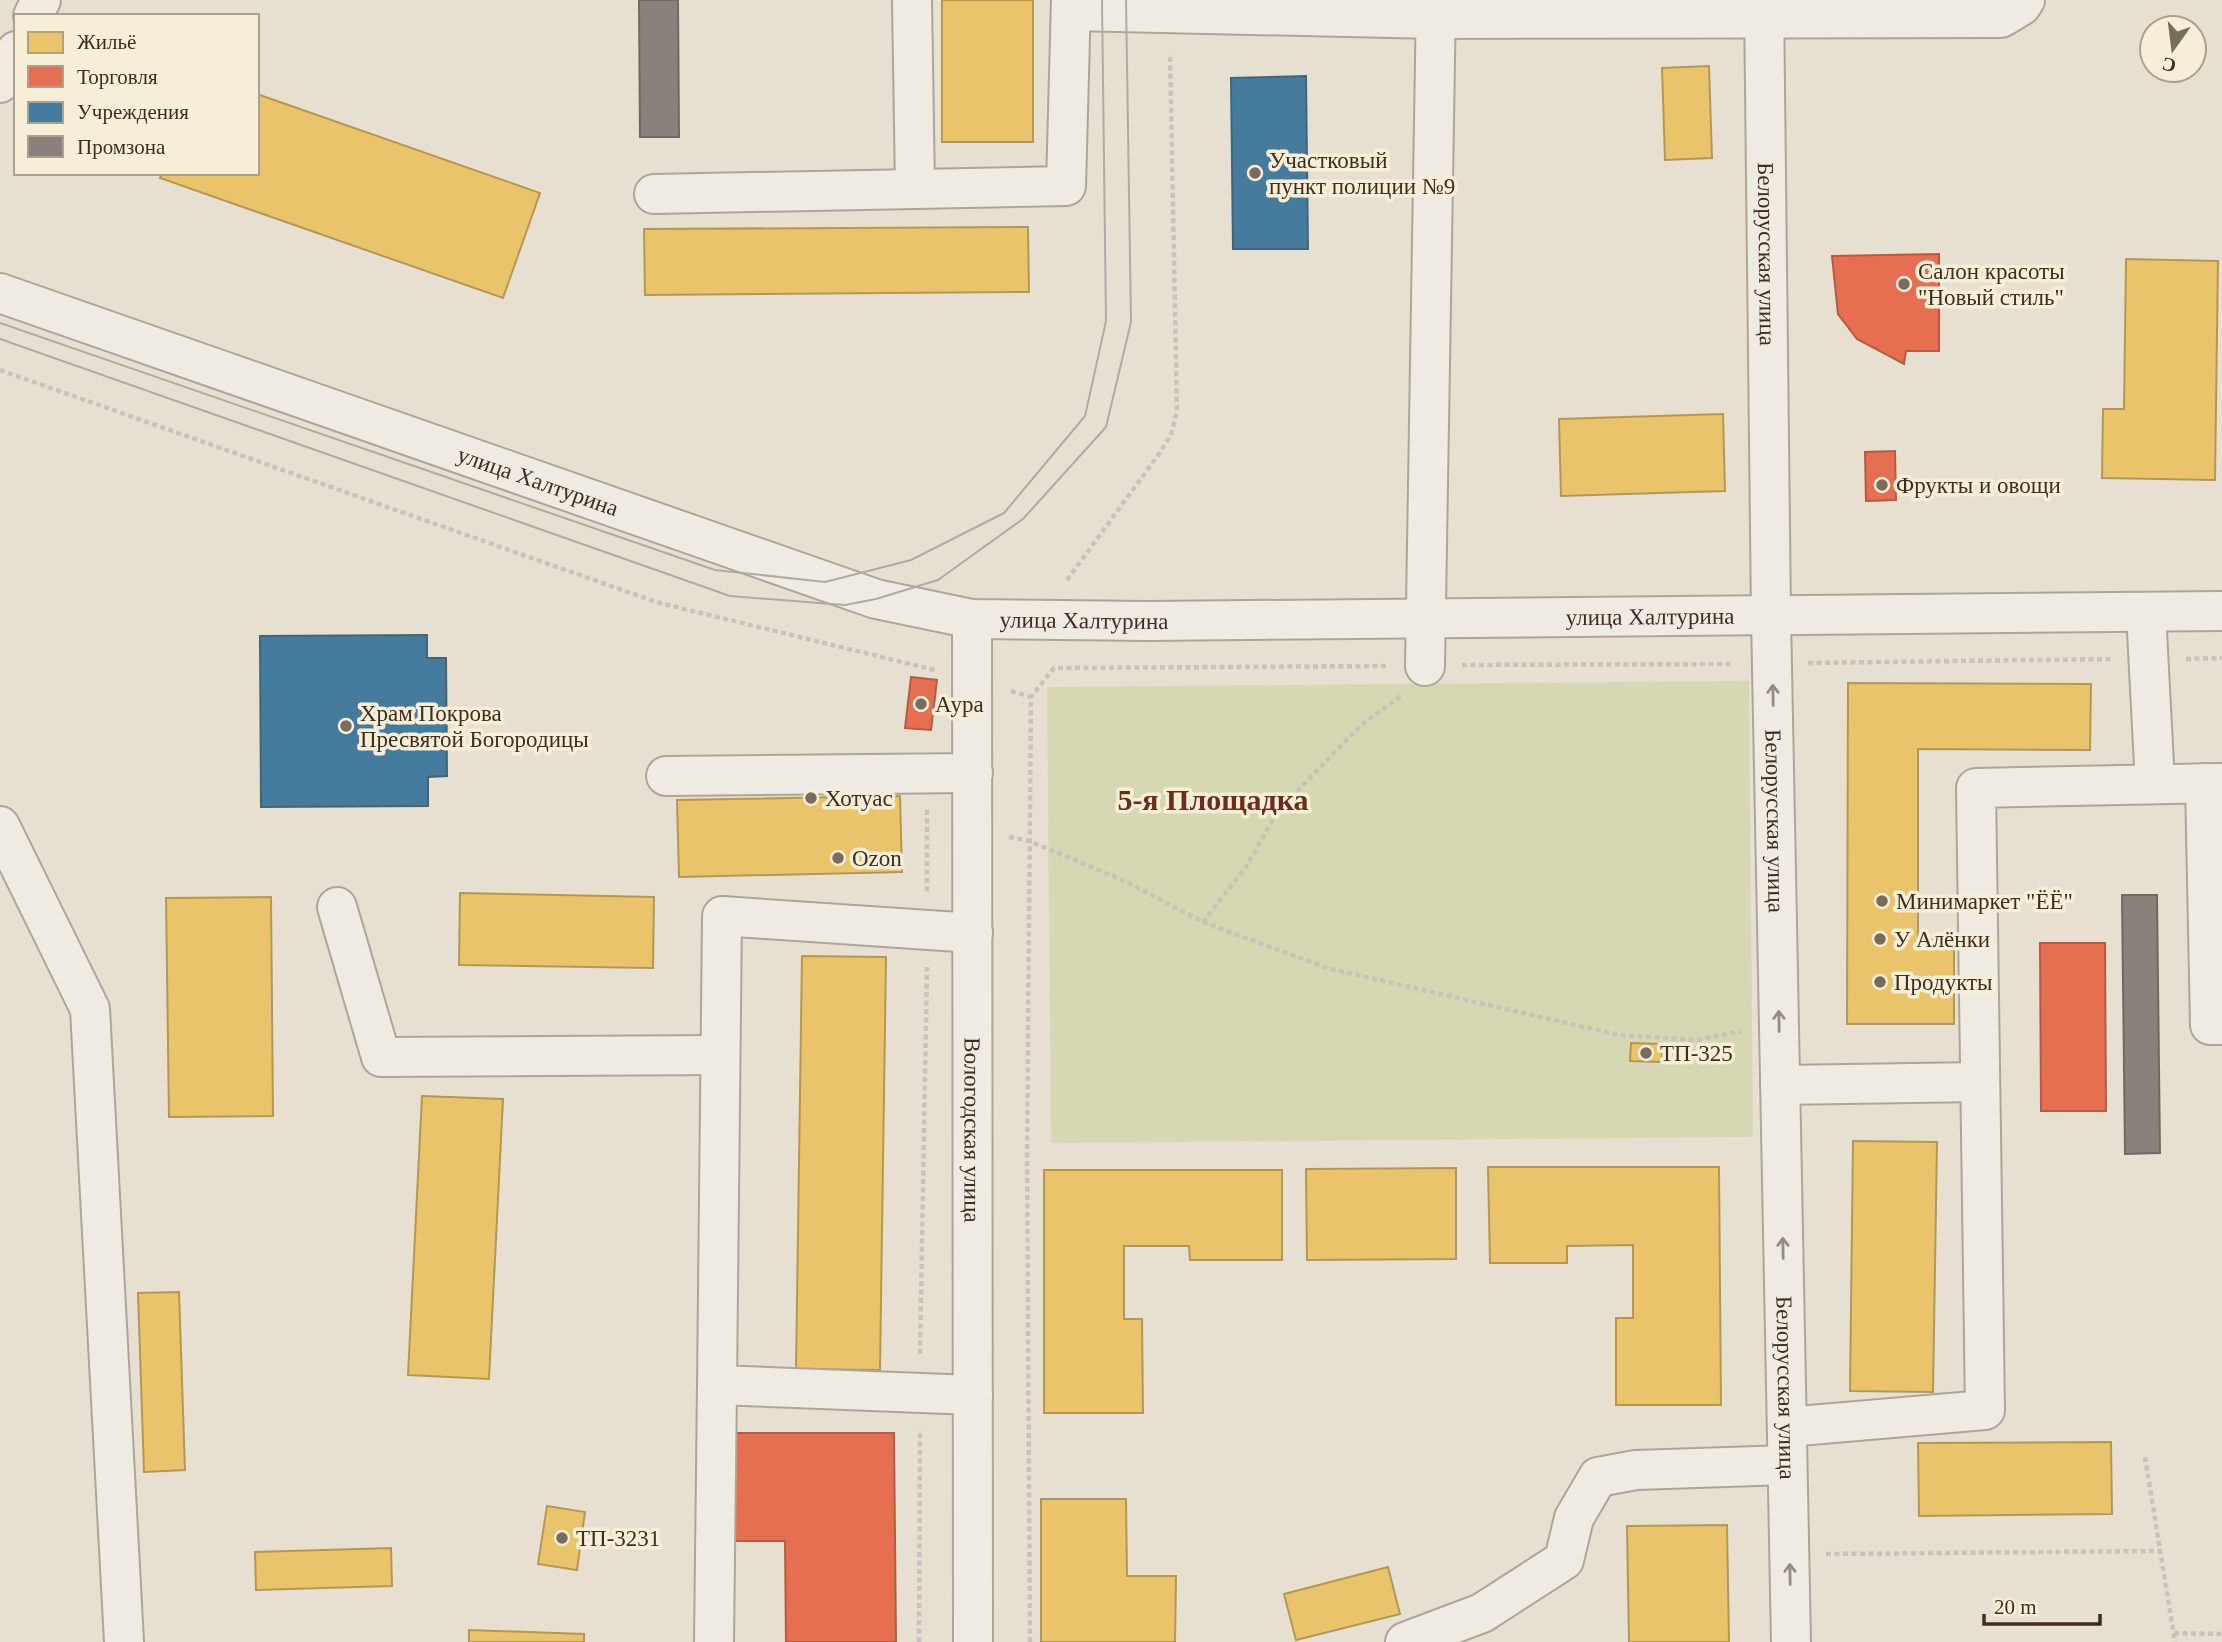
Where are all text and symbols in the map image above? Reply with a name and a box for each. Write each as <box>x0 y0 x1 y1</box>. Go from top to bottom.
legend <box>14 14 259 175</box>
north arrow <box>2138 14 2208 84</box>
text: Жильё <box>77 30 136 54</box>
text: С <box>2160 53 2178 77</box>
text: Торговля <box>77 65 158 89</box>
text: Учреждения <box>77 100 189 124</box>
text: Промзона <box>77 135 166 159</box>
place label: Участковый пункт полиции №9 <box>1269 148 1455 199</box>
street label: Белорусская улица <box>1753 162 1780 346</box>
marker: Участковый пункт полиции №9 <box>1247 165 1263 181</box>
place label: Салон красоты "Новый стиль" <box>1918 259 2065 310</box>
marker: Салон красоты "Новый стиль" <box>1896 276 1912 292</box>
street label: улица Халтурина <box>454 441 622 521</box>
place label: Фрукты и овощи <box>1896 473 2061 498</box>
marker: Фрукты и овощи <box>1874 477 1890 493</box>
street label: улица Халтурина <box>1566 603 1734 630</box>
street label: улица Халтурина <box>1000 607 1168 634</box>
one-way arrow <box>1766 684 1780 707</box>
place label: Аура <box>935 692 984 717</box>
marker: Аура <box>913 696 929 712</box>
place label: Храм Покрова Пресвятой Богородицы <box>360 701 589 752</box>
marker: Храм Покрова Пресвятой Богородицы <box>338 718 354 734</box>
street label: Белорусская улица <box>1761 729 1789 913</box>
district label: 5-я Площадка <box>1117 783 1309 816</box>
place label: Хотуас <box>825 786 893 811</box>
marker: Хотуас <box>803 790 819 806</box>
place label: Ozon <box>852 846 902 871</box>
marker: Ozon <box>830 850 846 866</box>
place label: Минимаркет "ЁЁ" <box>1896 889 2073 914</box>
marker: Минимаркет "ЁЁ" <box>1874 893 1890 909</box>
place label: У Алёнки <box>1894 927 1990 952</box>
marker: У Алёнки <box>1872 931 1888 947</box>
place label: Продукты <box>1894 970 1993 995</box>
marker: Продукты <box>1872 974 1888 990</box>
one-way arrow <box>1772 1010 1786 1033</box>
street label: Вологодская улица <box>960 1037 985 1223</box>
place label: ТП-325 <box>1660 1041 1733 1066</box>
marker: ТП-325 <box>1638 1045 1654 1061</box>
one-way arrow <box>1777 1237 1790 1260</box>
street label: Белорусская улица <box>1772 1296 1800 1480</box>
place label: ТП-3231 <box>576 1526 660 1551</box>
marker: ТП-3231 <box>554 1530 570 1546</box>
one-way arrow <box>1783 1563 1797 1586</box>
scale bar <box>1984 1582 2100 1626</box>
text: 20 m <box>1994 1595 2037 1619</box>

